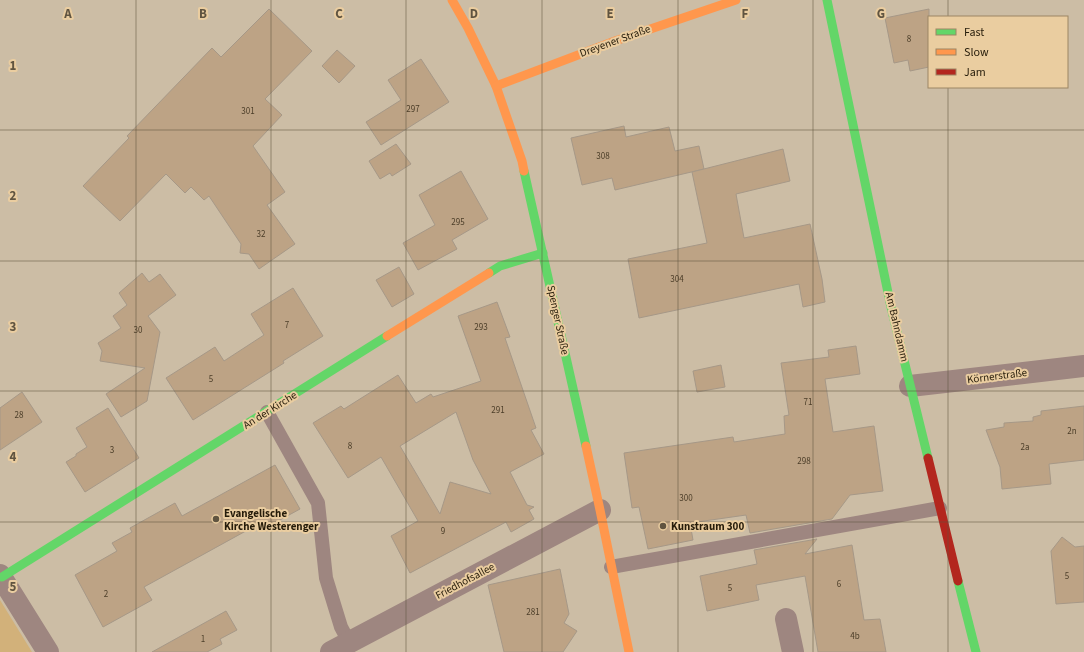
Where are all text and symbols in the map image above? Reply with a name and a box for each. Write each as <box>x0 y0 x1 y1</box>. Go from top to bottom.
text: A <box>63 5 72 23</box>
text: B <box>199 5 207 23</box>
text: C <box>335 5 343 23</box>
text: D <box>470 5 478 23</box>
text: E <box>606 5 614 23</box>
text: F <box>742 5 749 23</box>
text: G <box>877 5 885 23</box>
legend <box>928 16 1068 88</box>
street label: Dreyener Straße <box>578 21 653 61</box>
text: Fast <box>964 24 984 41</box>
house number: 8 <box>907 33 912 46</box>
text: Slow <box>964 44 989 61</box>
text: 1 <box>10 57 17 75</box>
text: Jam <box>964 64 986 81</box>
house number: 297 <box>406 103 420 116</box>
house number: 301 <box>241 105 255 118</box>
house number: 308 <box>596 150 610 163</box>
text: 2 <box>10 187 17 205</box>
house number: 295 <box>451 216 465 229</box>
house number: 32 <box>257 228 266 241</box>
house number: 304 <box>670 273 684 286</box>
street label: Spenger Straße <box>543 284 573 357</box>
street label: Am Bahndamm <box>882 291 912 363</box>
text: 3 <box>10 318 17 336</box>
house number: 7 <box>285 319 290 332</box>
house number: 293 <box>474 321 488 334</box>
house number: 30 <box>134 324 143 337</box>
street label: Körnerstraße <box>966 365 1028 387</box>
house number: 5 <box>209 373 214 386</box>
street label: An der Kirche <box>240 387 300 433</box>
house number: 71 <box>804 396 812 409</box>
house number: 291 <box>491 404 505 417</box>
house number: 28 <box>15 409 24 422</box>
house number: 2n <box>1067 425 1077 438</box>
house number: 8 <box>348 440 353 453</box>
house number: 2a <box>1020 441 1030 454</box>
house number: 3 <box>110 444 115 457</box>
text: 4 <box>10 448 17 466</box>
house number: 298 <box>797 455 811 468</box>
house number: 300 <box>679 492 693 505</box>
place label: Evangelische Kirche Westerenger <box>224 506 319 534</box>
marker: Evangelische Kirche Westerenger <box>211 514 221 524</box>
place label: Kunstraum 300 <box>671 519 744 534</box>
marker: Kunstraum 300 <box>658 521 668 531</box>
house number: 9 <box>441 525 446 538</box>
street label: Friedhofsallee <box>433 559 498 603</box>
house number: 5 <box>1065 570 1070 583</box>
text: 5 <box>10 578 17 596</box>
house number: 6 <box>837 578 842 591</box>
house number: 5 <box>728 582 733 595</box>
house number: 2 <box>104 588 109 601</box>
house number: 281 <box>526 606 540 619</box>
house number: 4b <box>850 630 860 643</box>
house number: 1 <box>201 633 205 646</box>

